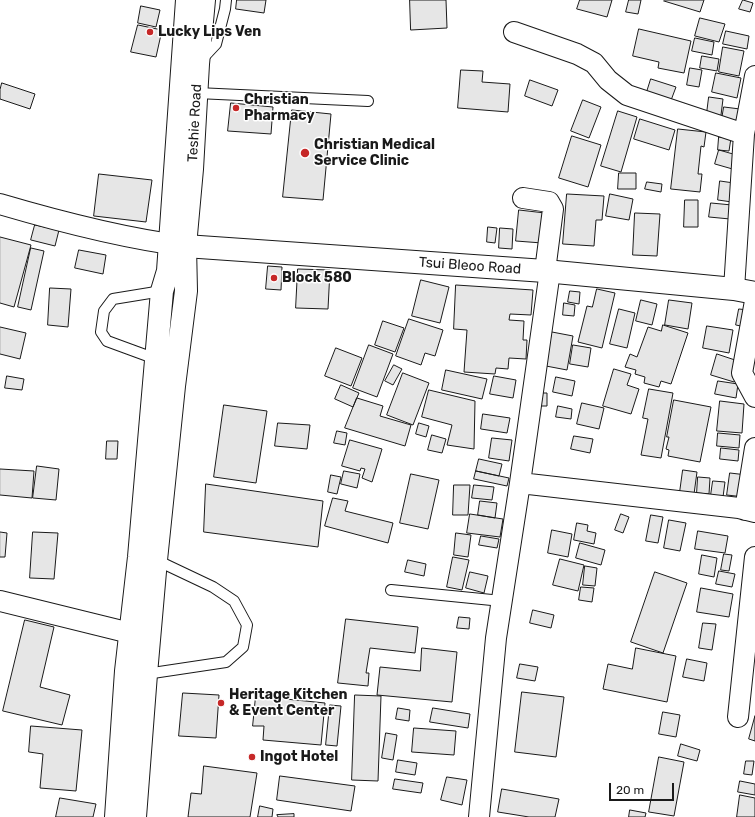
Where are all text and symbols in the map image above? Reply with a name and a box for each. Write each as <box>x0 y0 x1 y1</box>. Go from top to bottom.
place label: Lucky Lips Ven <box>158 24 261 40</box>
marker: Lucky Lips Ven <box>145 27 155 37</box>
street label: Teshie Road <box>185 84 205 162</box>
place label: Christian Pharmacy <box>244 92 315 124</box>
marker: Christian Pharmacy <box>231 103 241 113</box>
place label: Christian Medical Service Clinic <box>314 137 435 170</box>
marker: Christian Medical Service Clinic <box>299 147 311 159</box>
street label: Tsui Bleoo Road <box>418 254 522 278</box>
place label: Block 580 <box>282 270 352 286</box>
marker: Block 580 <box>269 273 279 283</box>
place label: Heritage Kitchen & Event Center <box>229 687 348 720</box>
marker: Heritage Kitchen & Event Center <box>216 698 226 708</box>
place label: Ingot Hotel <box>260 749 338 765</box>
marker: Ingot Hotel <box>247 752 257 762</box>
scale bar <box>611 775 676 801</box>
text: 20 m <box>616 783 644 797</box>

